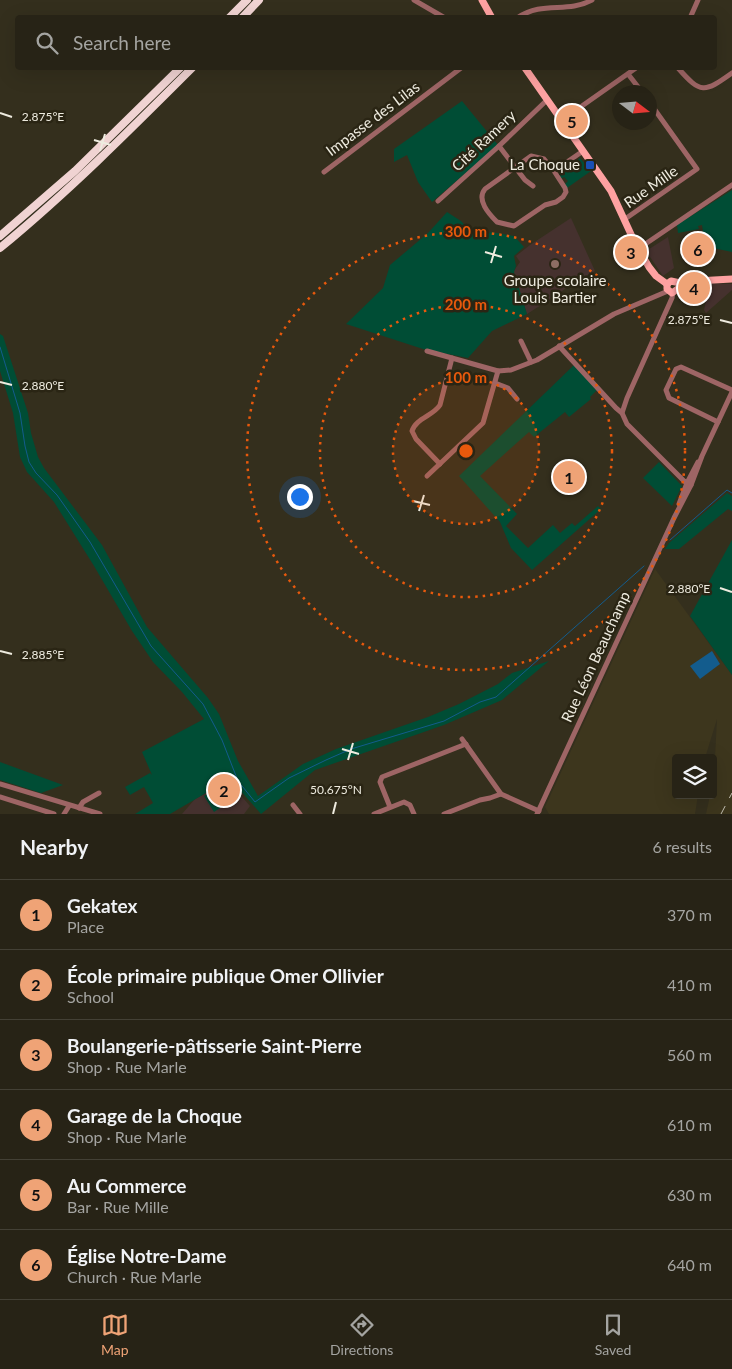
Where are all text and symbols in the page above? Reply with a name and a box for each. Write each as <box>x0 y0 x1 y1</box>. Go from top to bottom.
search box <box>15 15 717 70</box>
icon: search <box>33 29 61 57</box>
text: Search here <box>73 31 171 54</box>
street label: Impasse des Lilas <box>322 77 423 159</box>
north arrow <box>612 85 657 130</box>
pin: 5 <box>556 102 588 140</box>
street label: Cité Ramery <box>448 106 519 174</box>
text: 2.875°E <box>22 109 64 124</box>
place label: La Choque <box>509 155 580 173</box>
marker: La Choque <box>584 159 596 171</box>
street label: Rue Mille <box>620 161 681 211</box>
text: 300 m <box>445 222 487 240</box>
pin: 6 <box>682 230 714 268</box>
pin: 3 <box>615 233 647 271</box>
marker: Groupe scolaire Louis Bartier <box>549 258 561 270</box>
pin: 4 <box>678 269 710 307</box>
place label: Groupe scolaire Louis Bartier <box>504 271 606 306</box>
text: 200 m <box>445 295 487 313</box>
text: 2.875°E <box>668 312 710 327</box>
text: 100 m <box>445 368 487 386</box>
text: 2.880°E <box>22 378 64 393</box>
centre of rings <box>457 442 475 460</box>
pin: 1 <box>553 458 585 496</box>
your location <box>287 484 313 510</box>
text: 2.880°E <box>668 581 710 596</box>
street label: Rue Léon Beauchamp <box>557 588 633 725</box>
text: 2.885°E <box>22 647 64 662</box>
map controls <box>672 754 717 799</box>
button: layers <box>672 754 717 799</box>
pin: 2 <box>208 771 240 809</box>
text: 50.675°N <box>310 782 362 797</box>
text: Nearby <box>20 834 88 859</box>
text: 6 results <box>652 837 712 856</box>
text: Gekatex <box>67 894 137 917</box>
text: 1 <box>31 905 41 924</box>
text: 370 m <box>667 905 712 924</box>
text: Place <box>67 917 104 936</box>
text: École primaire publique Omer Ollivier <box>67 964 384 987</box>
text: 2 <box>31 975 41 994</box>
text: 410 m <box>667 975 712 994</box>
text: School <box>67 987 114 1006</box>
text: Boulangerie-pâtisserie Saint-Pierre <box>67 1034 362 1057</box>
text: 3 <box>31 1045 41 1064</box>
text: 560 m <box>667 1045 712 1064</box>
text: Shop · Rue Marle <box>67 1057 187 1076</box>
text: Garage de la Choque <box>67 1104 242 1127</box>
text: 4 <box>31 1115 41 1134</box>
text: 610 m <box>667 1115 712 1134</box>
text: Shop · Rue Marle <box>67 1127 187 1146</box>
text: Au Commerce <box>67 1174 187 1197</box>
text: 5 <box>31 1185 41 1204</box>
text: 630 m <box>667 1185 712 1204</box>
text: Bar · Rue Mille <box>67 1197 169 1216</box>
text: Église Notre-Dame <box>67 1244 226 1267</box>
text: 6 <box>31 1255 41 1274</box>
text: 640 m <box>667 1255 712 1274</box>
text: Church · Rue Marle <box>67 1267 202 1286</box>
tab: Map <box>101 1311 129 1358</box>
tab: Directions <box>330 1311 393 1358</box>
tab: Saved <box>595 1311 631 1358</box>

